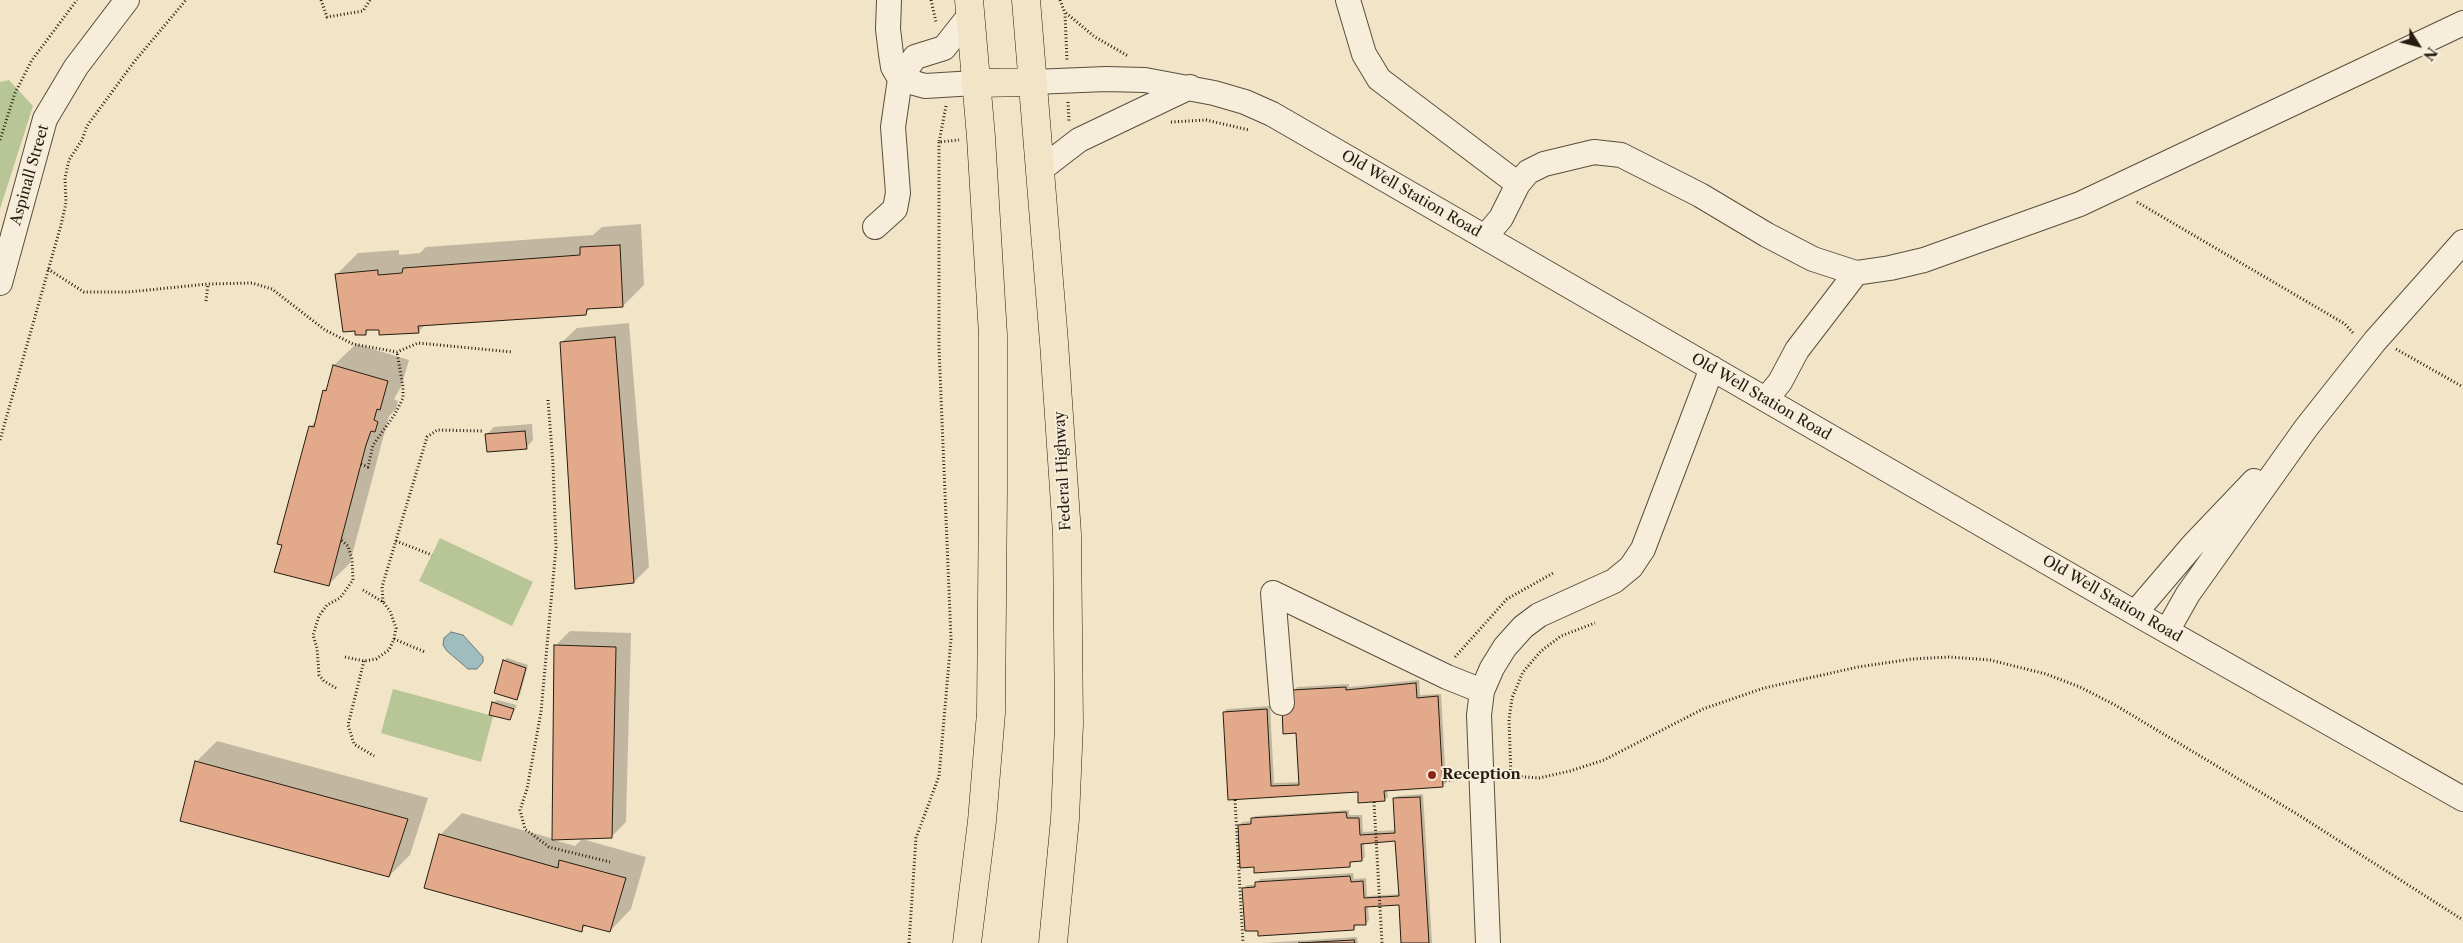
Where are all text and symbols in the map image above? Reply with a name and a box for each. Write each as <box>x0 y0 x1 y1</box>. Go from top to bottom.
north arrow <box>2393 20 2443 70</box>
text: N <box>2419 44 2441 64</box>
street label: Aspinall Street <box>7 122 53 228</box>
street label: Old Well Station Road <box>1338 147 1484 241</box>
street label: Old Well Station Road <box>1688 350 1834 444</box>
street label: Federal Highway <box>1051 411 1075 531</box>
street label: Old Well Station Road <box>2039 552 2185 646</box>
place label: Reception <box>1442 766 1521 784</box>
marker: Reception <box>1426 769 1438 781</box>

